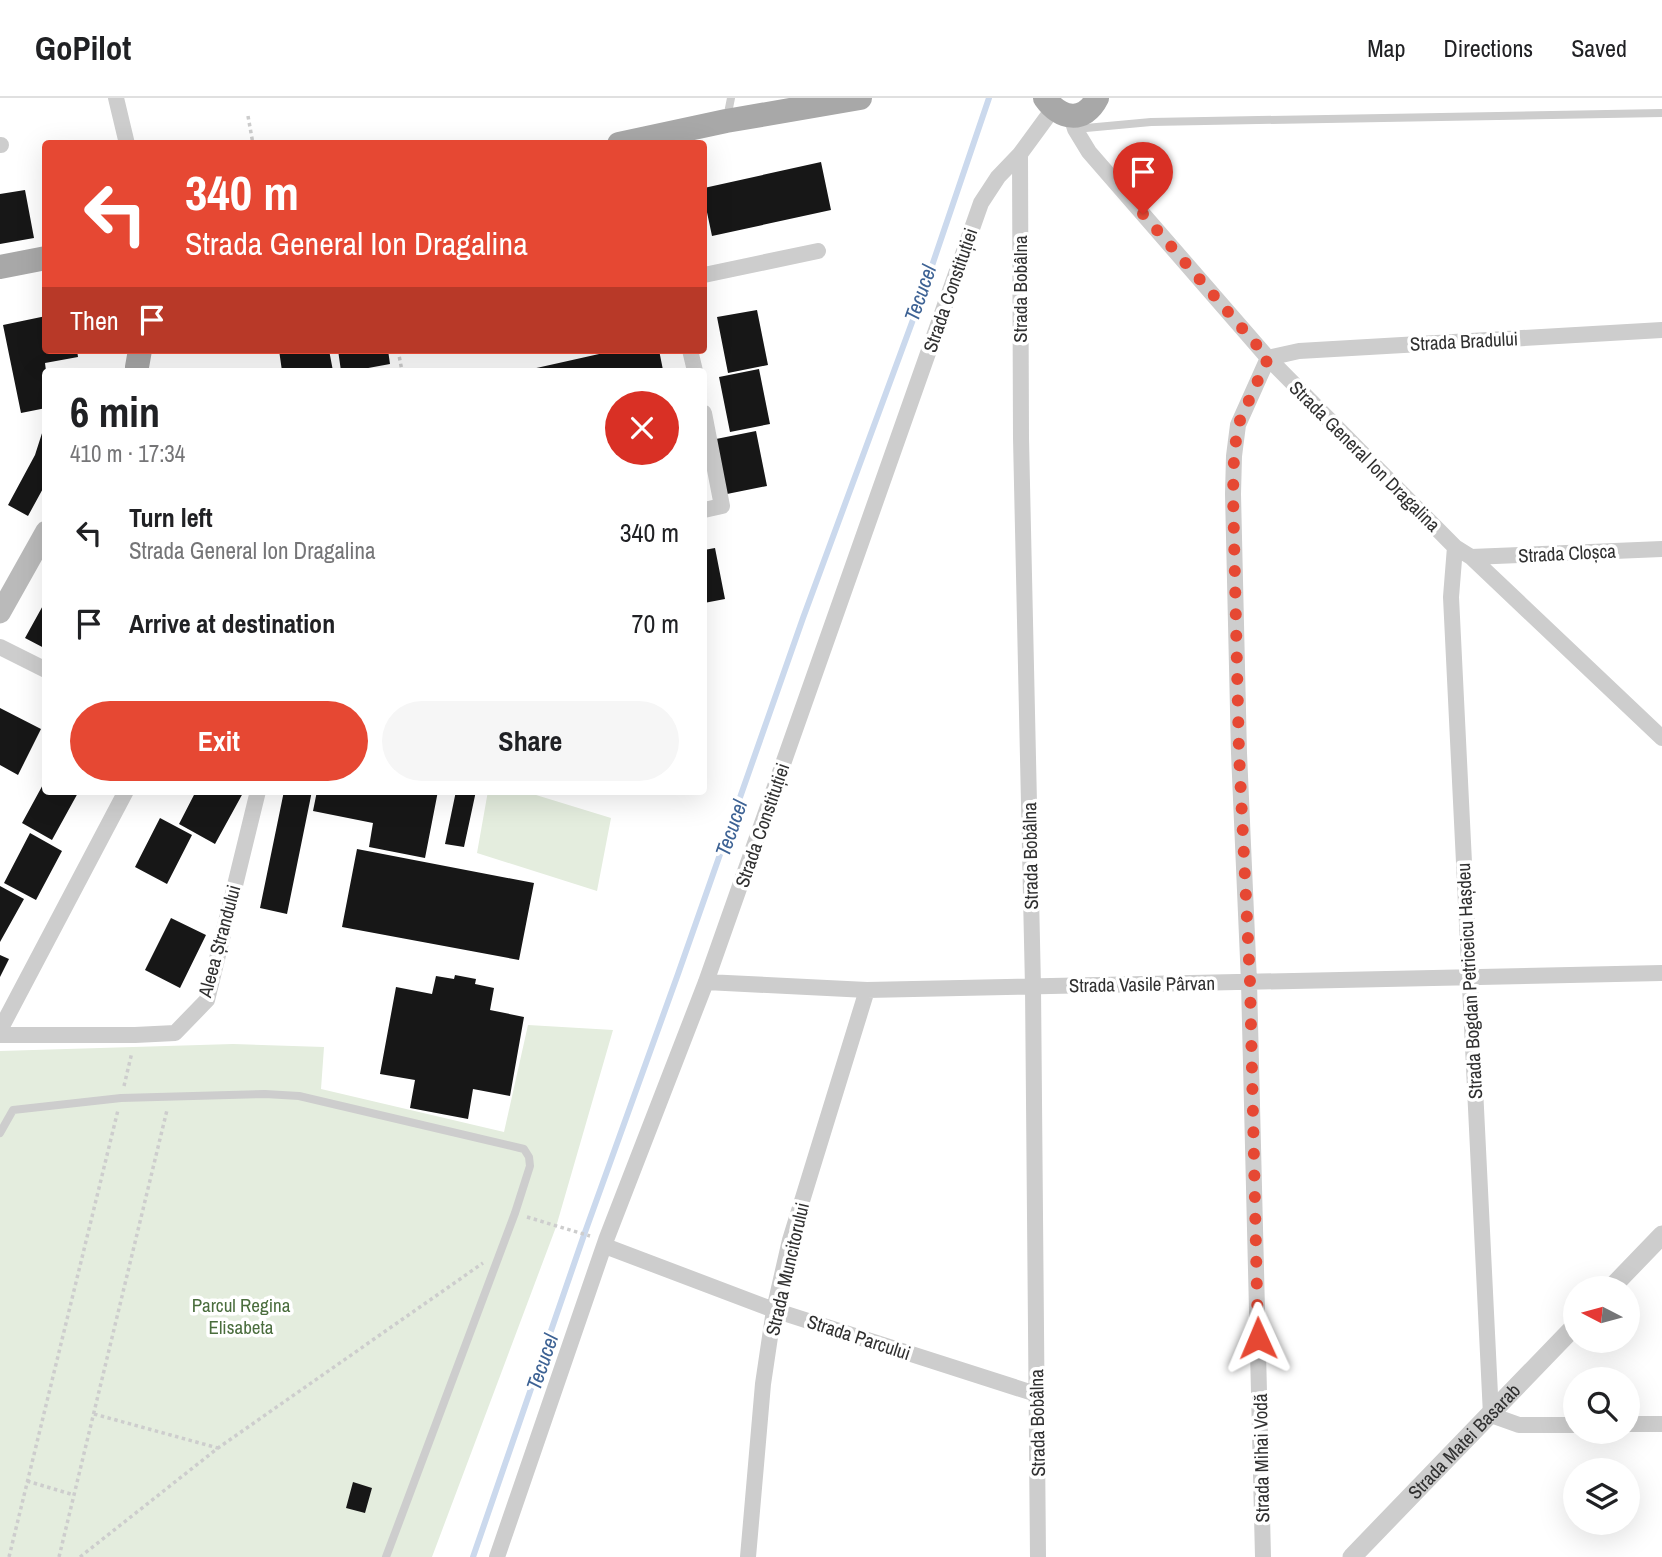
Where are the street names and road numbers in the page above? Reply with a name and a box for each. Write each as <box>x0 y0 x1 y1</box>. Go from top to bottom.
street label: Strada Constituției <box>917 224 983 356</box>
street label: Strada Bobâlna <box>1007 235 1033 343</box>
street label: Strada Bradului <box>1409 325 1519 357</box>
street label: Strada General Ion Dragalina <box>1284 375 1446 537</box>
street label: Strada Cloșca <box>1517 537 1617 569</box>
street label: Strada Constituției <box>729 759 795 891</box>
street label: Strada Bobâlna <box>1016 802 1044 910</box>
street label: Strada Bogdan Petriceicu Hașdeu <box>1450 862 1488 1100</box>
street label: Aleea Ștrandului <box>191 882 246 1001</box>
street label: Strada Vasile Pârvan <box>1069 970 1215 998</box>
street label: Strada Muncitorului <box>759 1200 815 1338</box>
street label: Strada Parcului <box>804 1308 914 1366</box>
street label: Strada Bobâlna <box>1023 1369 1051 1477</box>
street label: Strada Matei Basarab <box>1402 1378 1526 1505</box>
street label: Strada Mihai Vodă <box>1247 1393 1275 1523</box>

